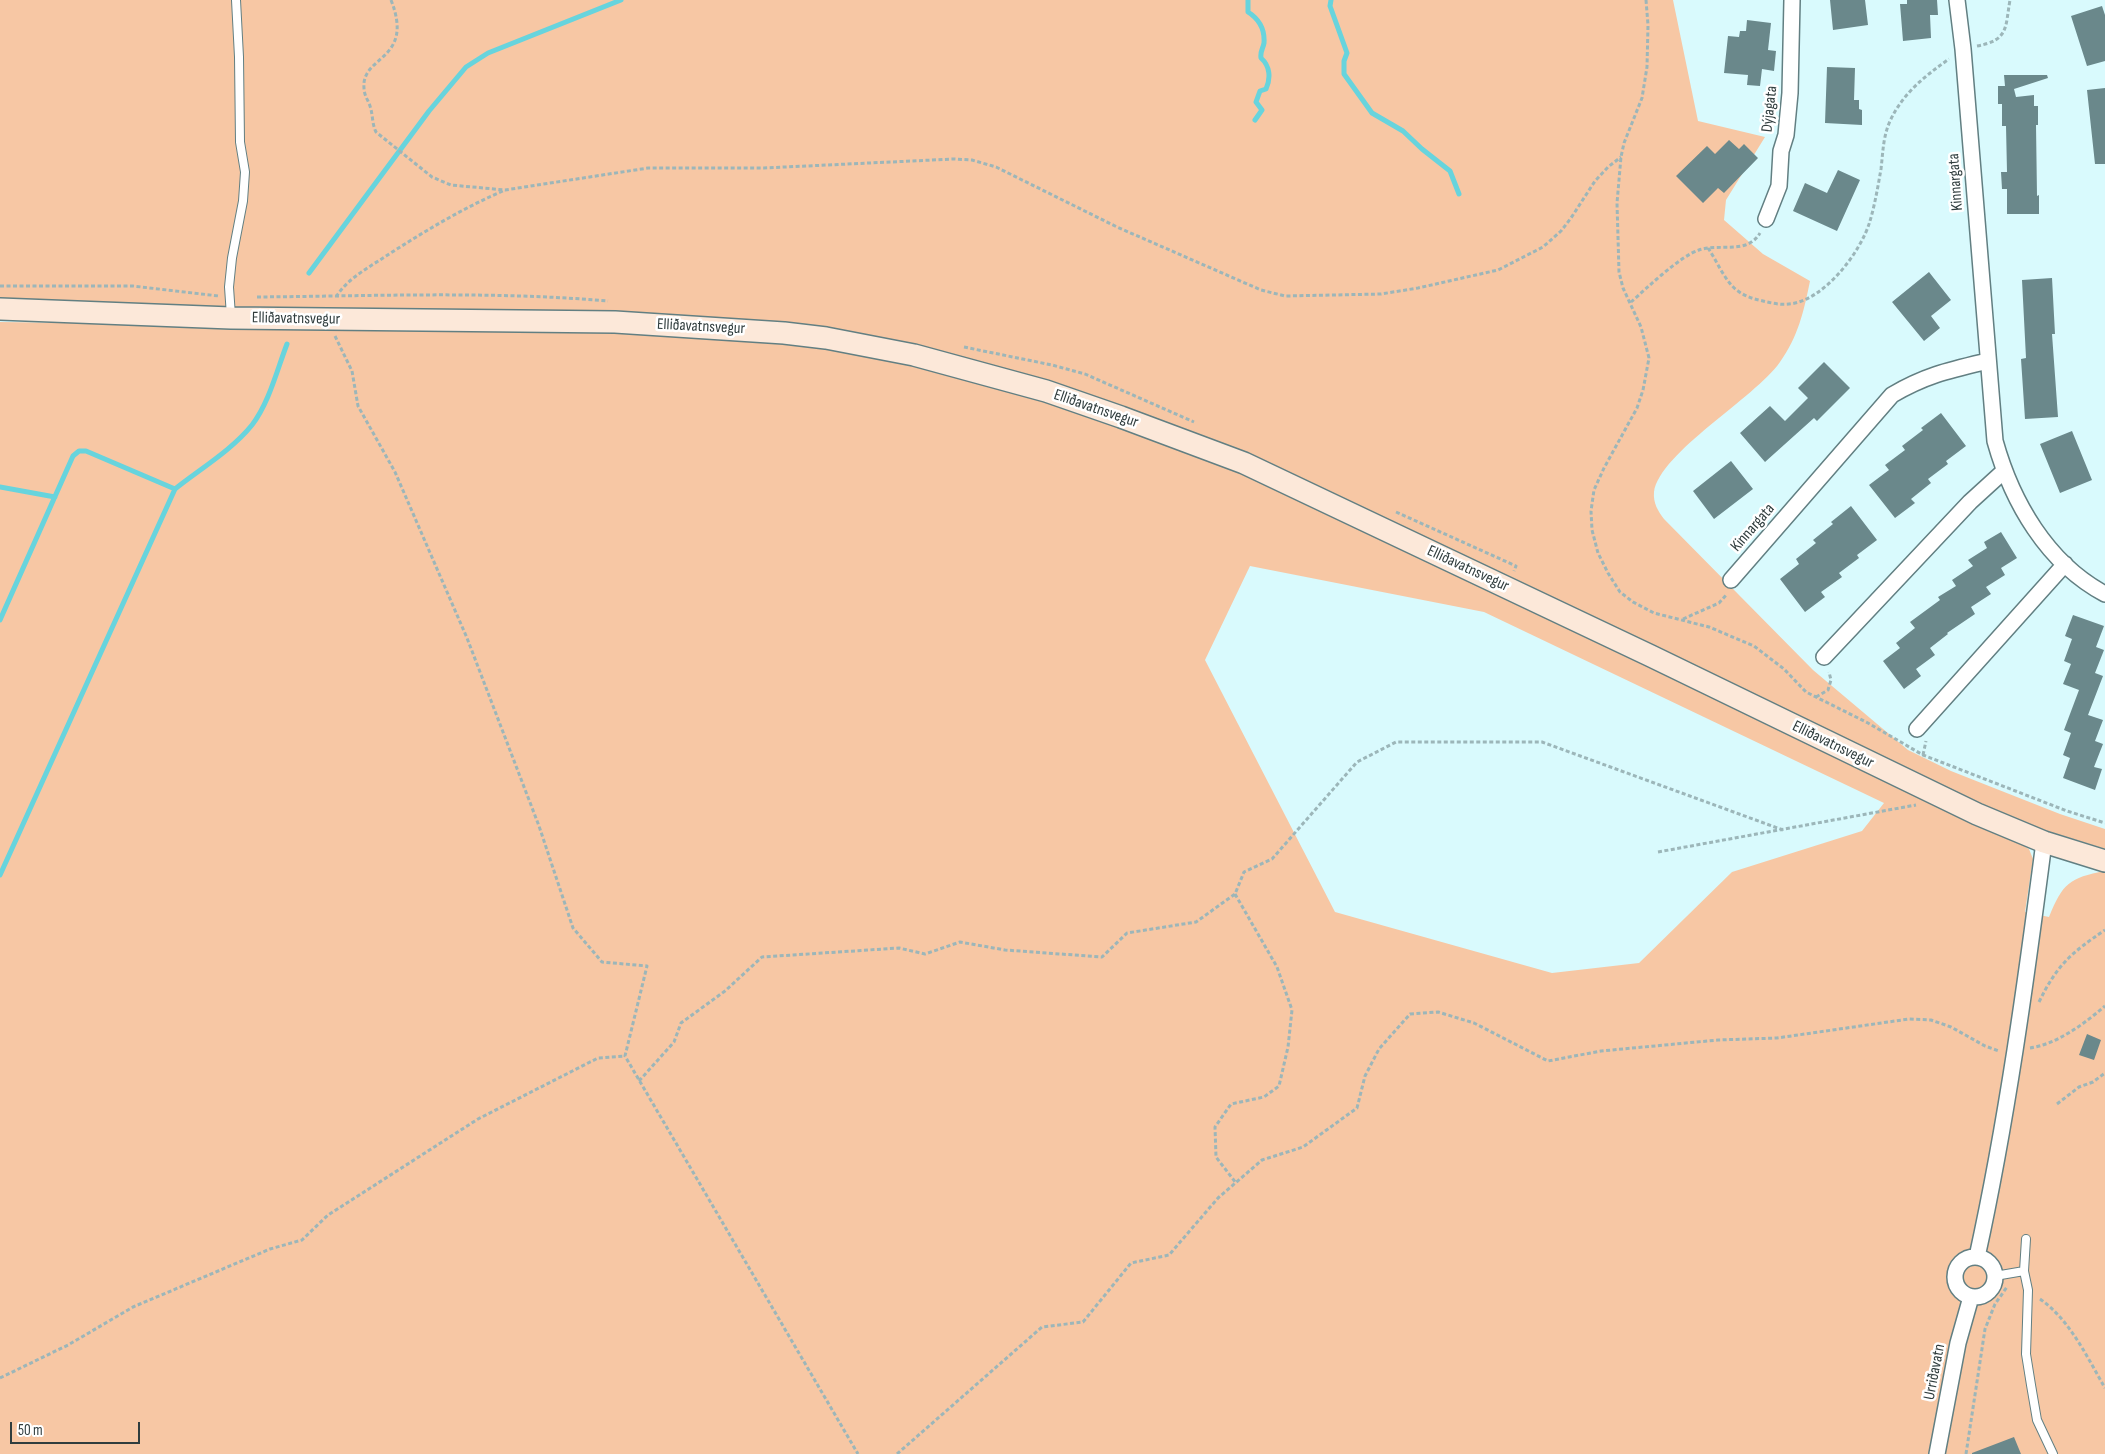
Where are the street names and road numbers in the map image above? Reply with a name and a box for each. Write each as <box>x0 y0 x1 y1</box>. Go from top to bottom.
street label: Dýjagata <box>1758 85 1782 133</box>
street label: Kinnargata <box>1944 153 1968 211</box>
street label: Elliðavatnsvegur <box>252 309 340 329</box>
street label: Elliðavatnsvegur <box>656 315 746 339</box>
street label: Elliðavatnsvegur <box>1051 386 1141 432</box>
street label: Kinnargata <box>1727 500 1779 556</box>
street label: Elliðavatnsvegur <box>1424 542 1512 596</box>
street label: Elliðavatnsvegur <box>1789 717 1877 773</box>
street label: Urriðavatn <box>1920 1342 1950 1402</box>

